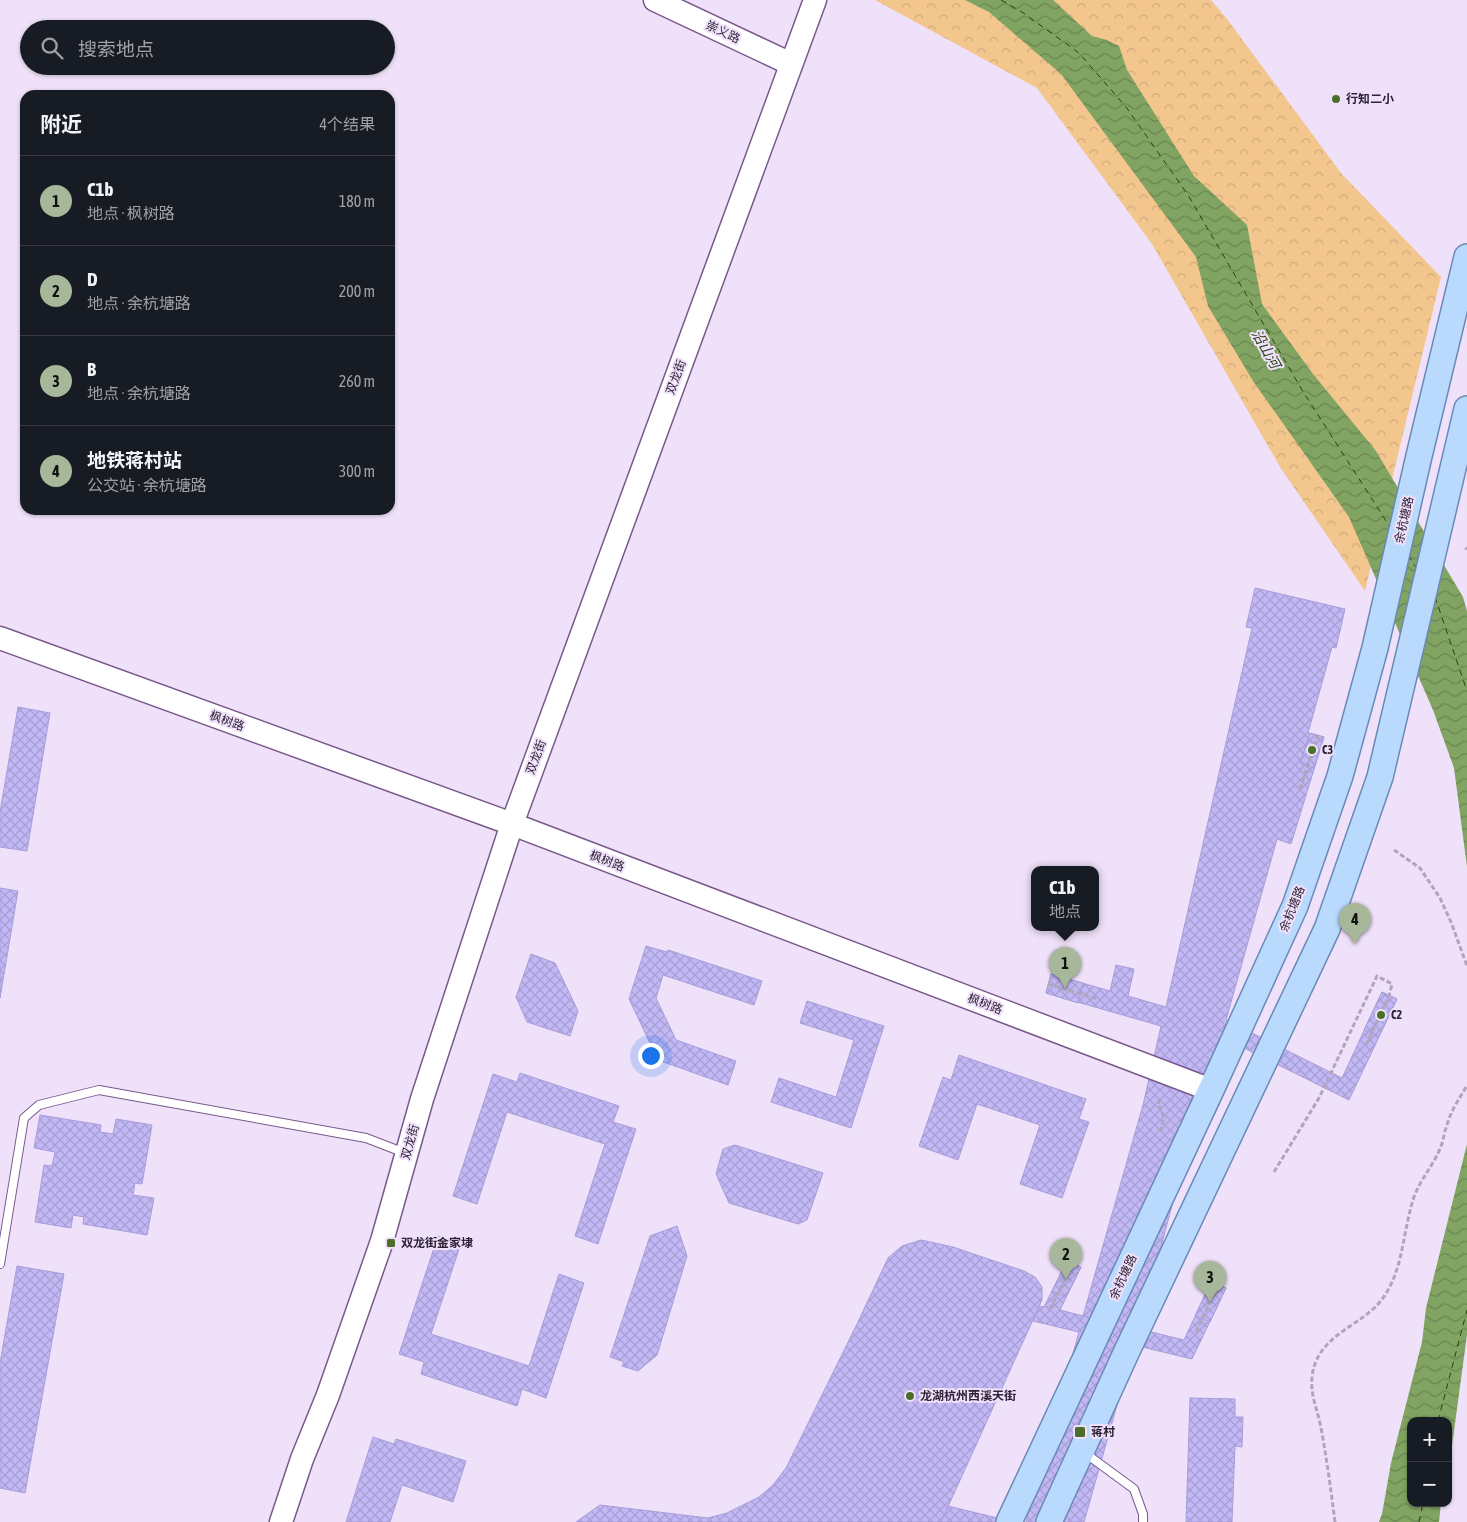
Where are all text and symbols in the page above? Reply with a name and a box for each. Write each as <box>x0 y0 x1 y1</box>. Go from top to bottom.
street label: 崇义路 <box>704 18 742 46</box>
search box <box>20 20 395 75</box>
icon: search <box>38 34 66 62</box>
text: 搜索地点 <box>78 38 154 60</box>
place label: 行知二小 <box>1346 92 1394 106</box>
marker: 行知二小 <box>1330 93 1342 105</box>
text: 附近 <box>40 112 82 136</box>
text: 4个结果 <box>319 115 375 133</box>
text: C1b <box>87 178 114 200</box>
text: 1 <box>52 192 60 210</box>
text: 180 m <box>339 192 375 210</box>
text: 地点 · 枫树路 <box>87 204 175 222</box>
text: D <box>87 268 98 290</box>
text: 2 <box>52 282 60 300</box>
text: 200 m <box>339 282 375 300</box>
text: 地点 · 余杭塘路 <box>87 294 191 312</box>
water label: 沿山河 <box>1249 327 1285 374</box>
text: B <box>87 358 96 380</box>
street label: 双龙街 <box>663 358 689 396</box>
text: 3 <box>52 372 60 390</box>
text: 260 m <box>339 372 375 390</box>
text: 地点 · 余杭塘路 <box>87 384 191 402</box>
text: 地铁蒋村站 <box>87 449 182 471</box>
text: 4 <box>52 462 60 480</box>
text: 300 m <box>339 462 375 480</box>
text: 公交站 · 余杭塘路 <box>87 476 207 494</box>
street label: 余杭塘路 <box>1392 495 1416 545</box>
street label: 枫树路 <box>208 708 246 734</box>
street label: 双龙街 <box>523 738 549 776</box>
place label: C3 <box>1322 743 1333 757</box>
marker: C3 <box>1306 744 1318 756</box>
street label: 枫树路 <box>588 848 626 874</box>
popup <box>1031 866 1099 931</box>
text: C1b <box>1049 876 1075 898</box>
street label: 余杭塘路 <box>1277 884 1307 934</box>
text: 地点 <box>1049 902 1081 920</box>
pin: 4 <box>1339 903 1371 944</box>
pin: 1 <box>1049 947 1081 988</box>
street label: 枫树路 <box>966 991 1004 1017</box>
place label: C2 <box>1391 1008 1402 1022</box>
marker: C2 <box>1375 1009 1387 1021</box>
your location <box>638 1043 664 1069</box>
street label: 双龙街 <box>398 1123 422 1161</box>
place label: 双龙街金家埭 <box>401 1236 473 1250</box>
marker: 双龙街金家埭 <box>385 1237 397 1249</box>
pin: 2 <box>1050 1238 1082 1279</box>
street label: 余杭塘路 <box>1107 1252 1139 1302</box>
pin: 3 <box>1194 1261 1226 1302</box>
place label: 龙湖杭州西溪天街 <box>920 1389 1016 1403</box>
marker: 龙湖杭州西溪天街 <box>904 1390 916 1402</box>
map controls <box>1407 1417 1452 1507</box>
button: + <box>1407 1417 1452 1462</box>
marker: 蒋村 <box>1073 1425 1087 1439</box>
place label: 蒋村 <box>1091 1425 1115 1439</box>
button: − <box>1407 1462 1452 1507</box>

